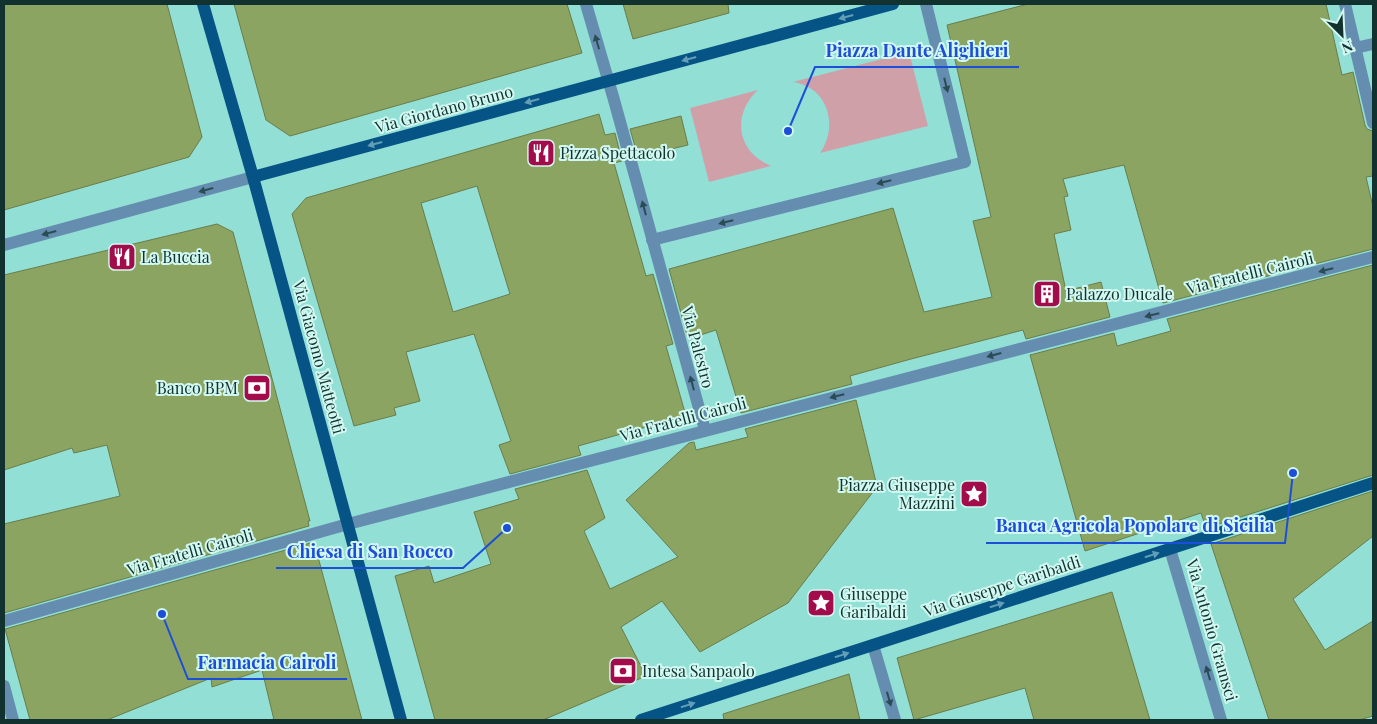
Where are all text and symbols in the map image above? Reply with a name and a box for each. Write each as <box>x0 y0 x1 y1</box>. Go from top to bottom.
north arrow <box>1317 10 1367 60</box>
one-way arrow <box>838 13 853 21</box>
callout: Piazza Dante Alighieri <box>815 34 1019 67</box>
one-way arrow <box>593 35 601 50</box>
text: N <box>1339 37 1356 58</box>
text: Piazza Dante Alighieri <box>826 38 1009 62</box>
one-way arrow <box>681 56 696 64</box>
one-way arrow <box>942 77 950 93</box>
street label: Via Giordano Bruno <box>372 80 515 137</box>
one-way arrow <box>524 98 539 106</box>
restaurant icon: Pizza Spettacolo <box>526 138 556 168</box>
one-way arrow <box>368 140 383 148</box>
place label: Pizza Spettacolo <box>560 142 676 163</box>
one-way arrow <box>877 178 892 186</box>
one-way arrow <box>199 186 214 194</box>
one-way arrow <box>639 200 647 215</box>
one-way arrow <box>719 218 734 226</box>
one-way arrow <box>42 229 57 237</box>
restaurant icon: La Buccia <box>107 242 137 272</box>
place label: La Buccia <box>141 246 210 267</box>
street label: Via Fratelli Cairoli <box>1183 247 1316 299</box>
one-way arrow <box>1319 266 1334 274</box>
street label: Via Giacomo Matteotti <box>289 277 350 436</box>
building icon: Palazzo Ducale <box>1032 279 1062 309</box>
place label: Palazzo Ducale <box>1066 283 1173 304</box>
street label: Via Palestro <box>677 303 720 390</box>
one-way arrow <box>1144 311 1159 319</box>
one-way arrow <box>987 351 1002 359</box>
bank icon: Banco BPM <box>242 373 272 403</box>
one-way arrow <box>687 375 695 390</box>
place label: Banco BPM <box>157 377 238 398</box>
street label: Via Fratelli Cairoli <box>616 391 749 446</box>
one-way arrow <box>830 392 845 400</box>
place label: Piazza Giuseppe Mazzini <box>839 474 955 513</box>
place icon: Piazza Giuseppe Mazzini <box>959 479 989 509</box>
callout: Banca Agricola Popolare di Sicilia <box>986 510 1285 543</box>
text: Banca Agricola Popolare di Sicilia <box>996 513 1275 537</box>
street label: Via Fratelli Cairoli <box>123 523 256 580</box>
callout: Chiesa di San Rocco <box>276 535 463 568</box>
text: Chiesa di San Rocco <box>287 539 453 563</box>
street label: Via Giuseppe Garibaldi <box>920 550 1083 621</box>
one-way arrow <box>1144 551 1159 559</box>
street label: Via Antonio Gramsci <box>1182 555 1243 704</box>
place label: Giuseppe Garibaldi <box>840 583 907 622</box>
place icon: Giuseppe Garibaldi <box>806 588 836 618</box>
one-way arrow <box>990 601 1005 609</box>
callout: Farmacia Cairoli <box>188 646 347 679</box>
text: Farmacia Cairoli <box>198 650 337 674</box>
one-way arrow <box>835 651 850 658</box>
bank icon: Intesa Sanpaolo <box>608 656 638 686</box>
place label: Intesa Sanpaolo <box>642 660 755 681</box>
one-way arrow <box>1203 666 1211 681</box>
one-way arrow <box>885 692 893 707</box>
one-way arrow <box>680 701 695 709</box>

